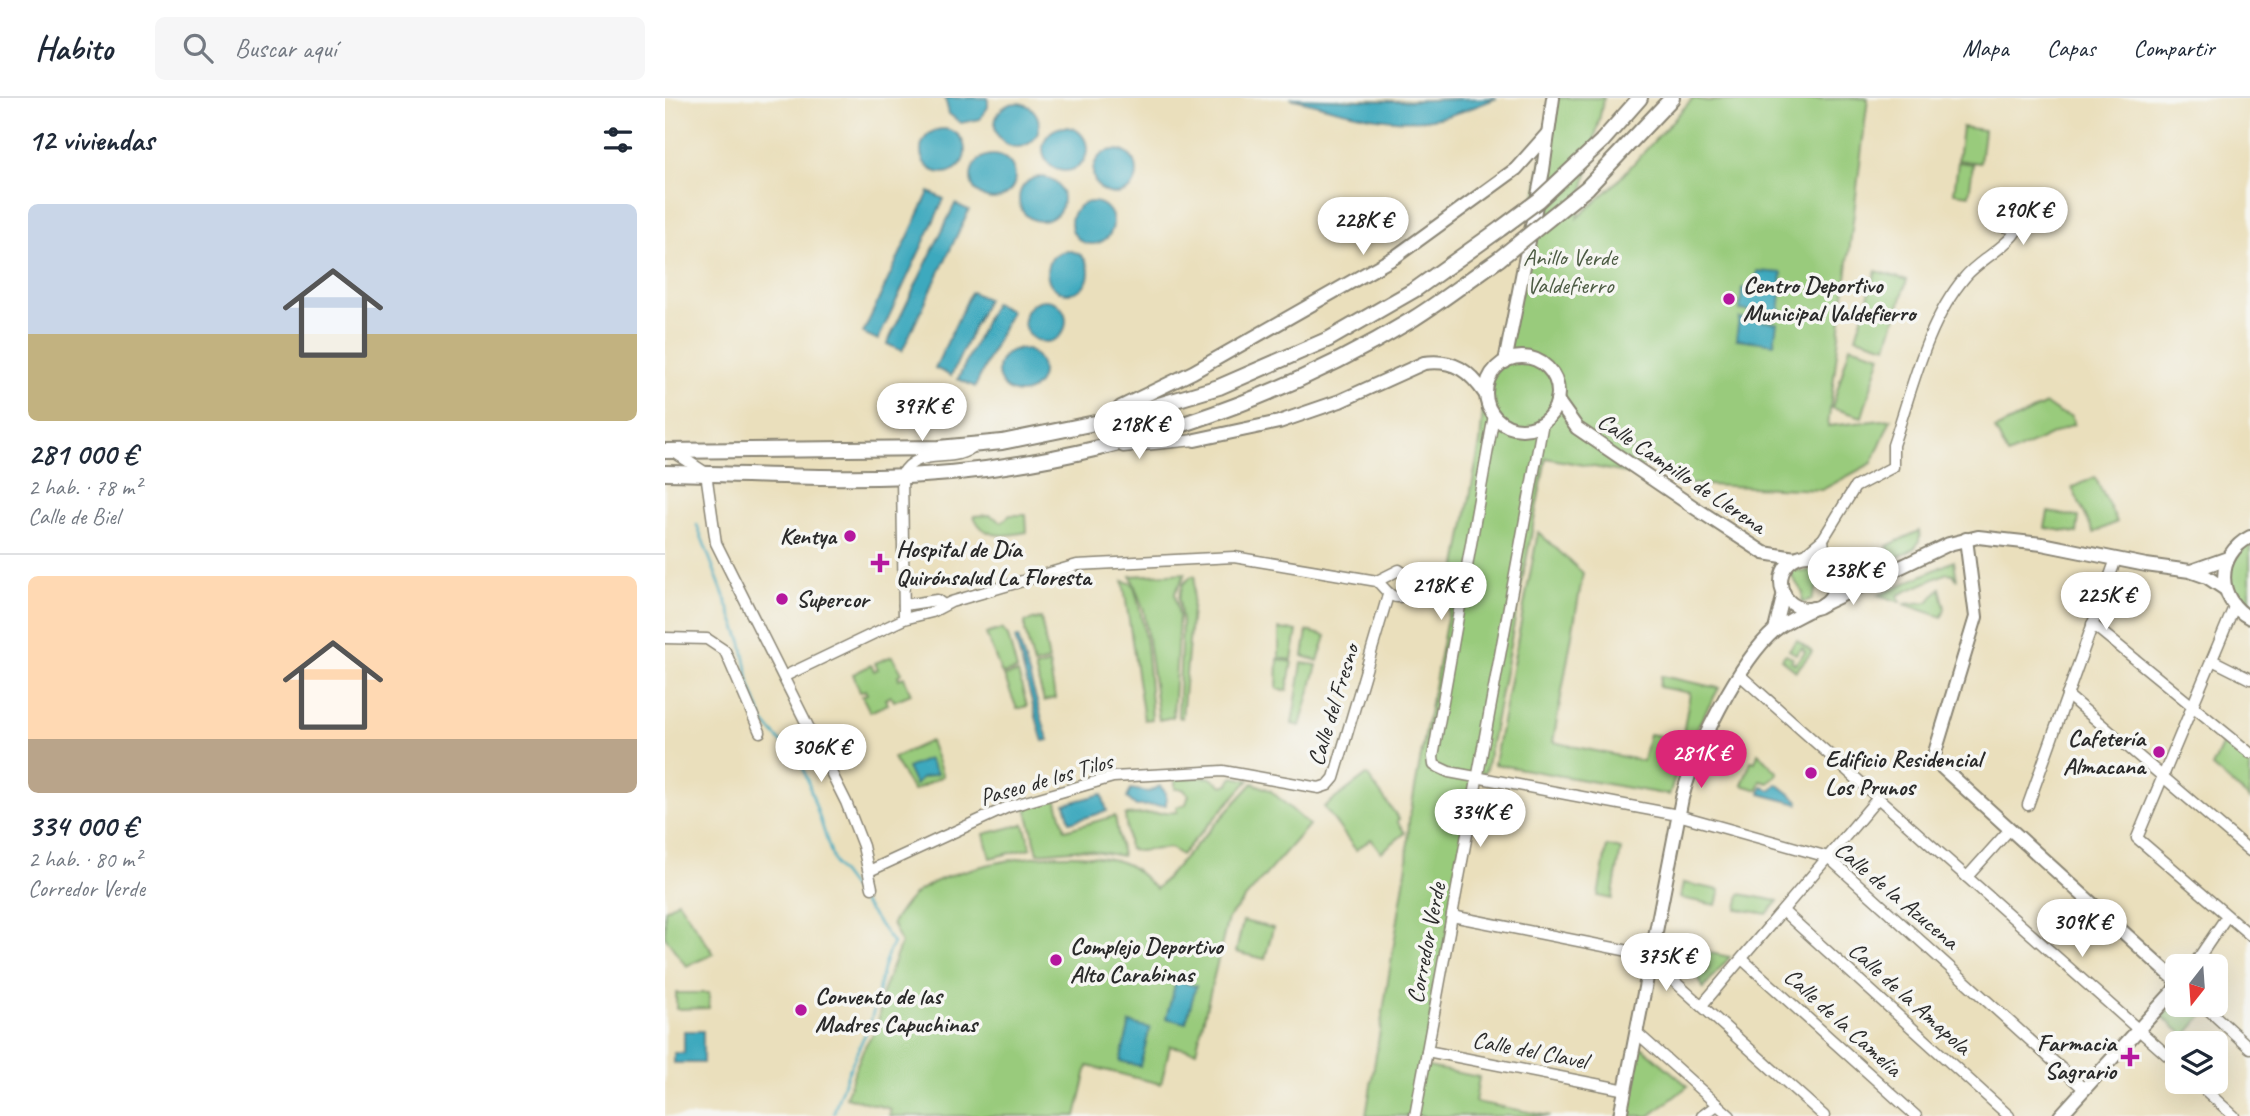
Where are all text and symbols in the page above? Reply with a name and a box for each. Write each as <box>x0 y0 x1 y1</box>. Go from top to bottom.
search box <box>155 17 645 80</box>
text: Habito <box>35 27 113 69</box>
icon: search <box>179 29 217 67</box>
text: Buscar aquí <box>235 32 337 65</box>
text: Mapa <box>1962 33 2009 63</box>
text: Capas <box>2047 33 2095 63</box>
text: Compartir <box>2133 33 2215 63</box>
text: 12 viviendas <box>28 121 154 159</box>
icon: filters <box>599 121 637 159</box>
pin: 290K € <box>1966 188 2080 247</box>
text: 290K € <box>1994 195 2052 224</box>
pin: 228K € <box>1306 198 1420 257</box>
text: 228K € <box>1334 205 1392 234</box>
park label: Anillo Verde Valdefierro <box>1523 242 1619 300</box>
icon: home <box>270 250 396 376</box>
place label: Centro Deportivo Municipal Valdefierro <box>1743 270 1918 328</box>
marker: Centro Deportivo Municipal Valdefierro <box>1721 291 1737 307</box>
pin: 397K € <box>865 384 979 443</box>
text: 397K € <box>893 391 951 420</box>
pin: 218K € <box>1082 402 1196 461</box>
street label: Calle Campillo de Llerena <box>1592 406 1774 542</box>
text: 218K € <box>1110 409 1168 438</box>
text: 281 000 € <box>28 435 137 473</box>
text: 2 hab. · 78 m² <box>28 473 141 502</box>
text: Calle de Biel <box>28 502 120 531</box>
place label: Kentya <box>780 521 838 551</box>
marker: Kentya <box>842 528 858 544</box>
place label: Hospital de Día Quirónsalud La Floresta <box>896 534 1093 592</box>
pin: 238K € <box>1796 547 1910 607</box>
marker: Hospital de Día Quirónsalud La Floresta <box>870 553 890 573</box>
text: 238K € <box>1824 555 1882 584</box>
pin: 218K € <box>1384 562 1498 622</box>
text: 218K € <box>1412 570 1470 599</box>
pin: 225K € <box>2049 573 2163 632</box>
text: 225K € <box>2077 580 2135 609</box>
place label: Supercor <box>796 584 871 614</box>
marker: Supercor <box>774 591 790 607</box>
icon: home <box>270 622 396 748</box>
street label: Calle del Fresno <box>1300 638 1366 769</box>
place label: Cafetería Almacana <box>2063 723 2147 781</box>
pin: 306K € <box>764 724 878 784</box>
pin: 281K € <box>1644 730 1758 790</box>
text: 306K € <box>791 732 851 761</box>
text: 281K € <box>1672 738 1730 767</box>
place label: Edificio Residencial Los Prunos <box>1825 744 1986 802</box>
marker: Cafetería Almacana <box>2151 744 2167 760</box>
street label: Paseo de los Tilos <box>976 745 1118 812</box>
marker: Edificio Residencial Los Prunos <box>1803 765 1819 781</box>
pin: 334K € <box>1423 790 1537 849</box>
text: 334K € <box>1451 797 1509 826</box>
text: 334 000 € <box>28 807 137 845</box>
street label: Calle de la Azucena <box>1829 834 1967 957</box>
text: 2 hab. · 80 m² <box>28 845 141 874</box>
text: Corredor Verde <box>28 874 145 903</box>
street label: Corredor Verde <box>1400 878 1453 1006</box>
pin: 309K € <box>2025 900 2139 959</box>
text: 309K € <box>2053 907 2111 936</box>
place label: Complejo Deportivo Alto Carabinas <box>1070 931 1225 989</box>
pin: 375K € <box>1609 934 1723 993</box>
street label: Calle de la Amapola <box>1842 935 1979 1062</box>
text: 375K € <box>1637 941 1695 970</box>
marker: Complejo Deportivo Alto Carabinas <box>1048 952 1064 968</box>
north arrow <box>2165 954 2228 1017</box>
map controls <box>2165 954 2228 1094</box>
street label: Calle de la Camelia <box>1778 961 1909 1084</box>
place label: Convento de las Madres Capuchinas <box>815 981 979 1039</box>
marker: Convento de las Madres Capuchinas <box>793 1002 809 1018</box>
street label: Calle del Clavel <box>1470 1024 1594 1077</box>
place label: Farmacia Sagrario <box>2037 1028 2118 1086</box>
button: layers <box>2165 1031 2228 1094</box>
marker: Farmacia Sagrario <box>2122 1049 2138 1065</box>

